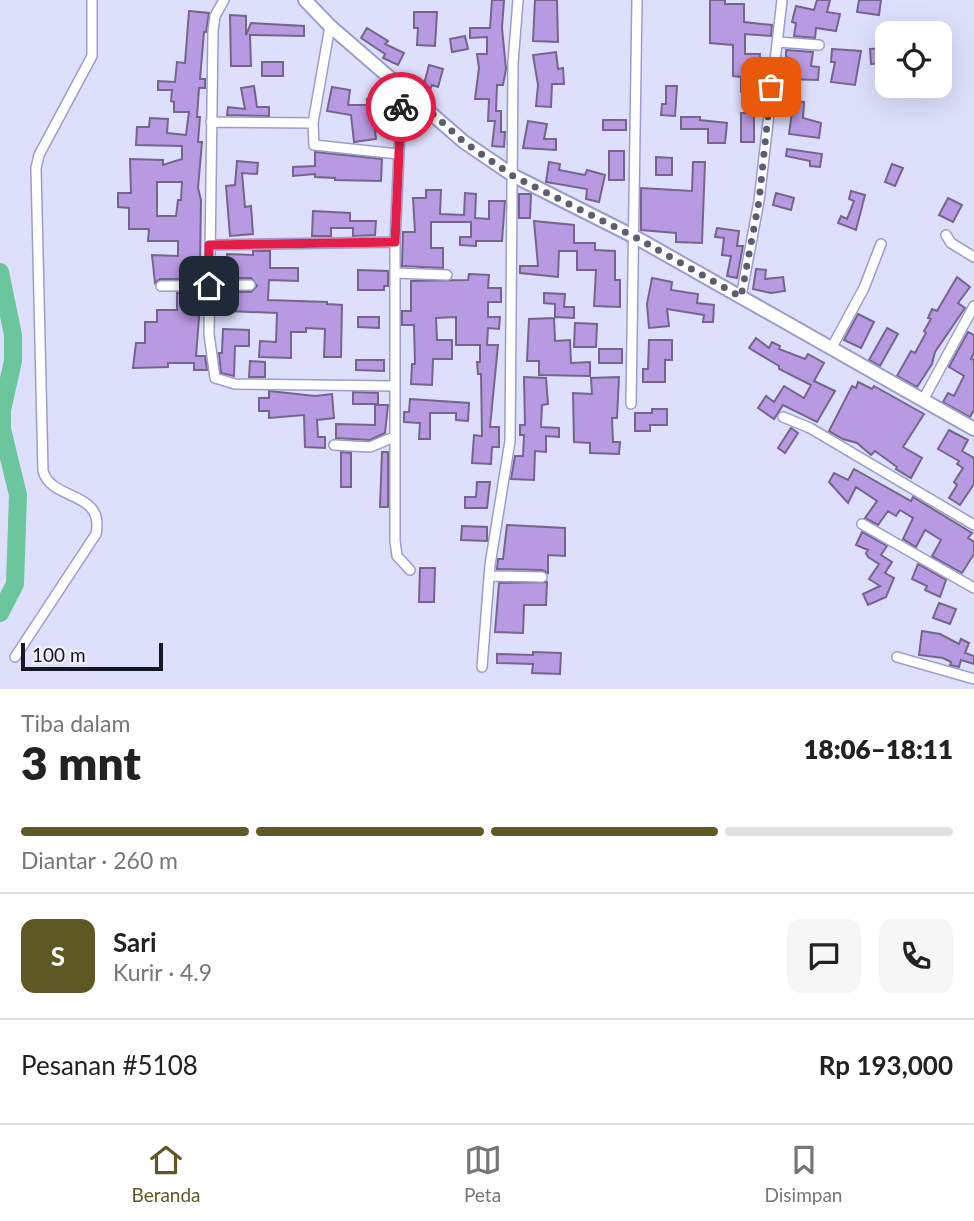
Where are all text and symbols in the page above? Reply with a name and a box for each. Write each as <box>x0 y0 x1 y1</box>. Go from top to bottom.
map controls <box>875 21 952 98</box>
button: locate <box>875 21 952 98</box>
pin <box>741 57 801 117</box>
icon: bag <box>752 68 790 106</box>
courier <box>366 72 436 142</box>
icon: bike <box>382 88 420 126</box>
pin <box>179 256 239 316</box>
icon: home <box>190 267 228 305</box>
scale bar <box>21 640 163 672</box>
text: 100 m <box>32 643 86 666</box>
text: Tiba dalam <box>21 709 130 737</box>
text: 18:06–18:11 <box>803 733 953 765</box>
text: 3 mnt <box>21 735 141 790</box>
text: Diantar · 260 m <box>21 846 178 874</box>
button: chat <box>787 919 861 993</box>
button: phone <box>879 919 953 993</box>
text: Sari <box>113 926 157 958</box>
text: S <box>51 940 65 972</box>
text: Kurir · 4.9 <box>113 958 212 986</box>
text: Pesanan #5108 <box>21 1049 198 1081</box>
text: Rp 193,000 <box>819 1049 953 1081</box>
tab: Beranda <box>131 1141 201 1206</box>
tab: Peta <box>464 1141 502 1206</box>
tab: Disimpan <box>765 1141 842 1206</box>

